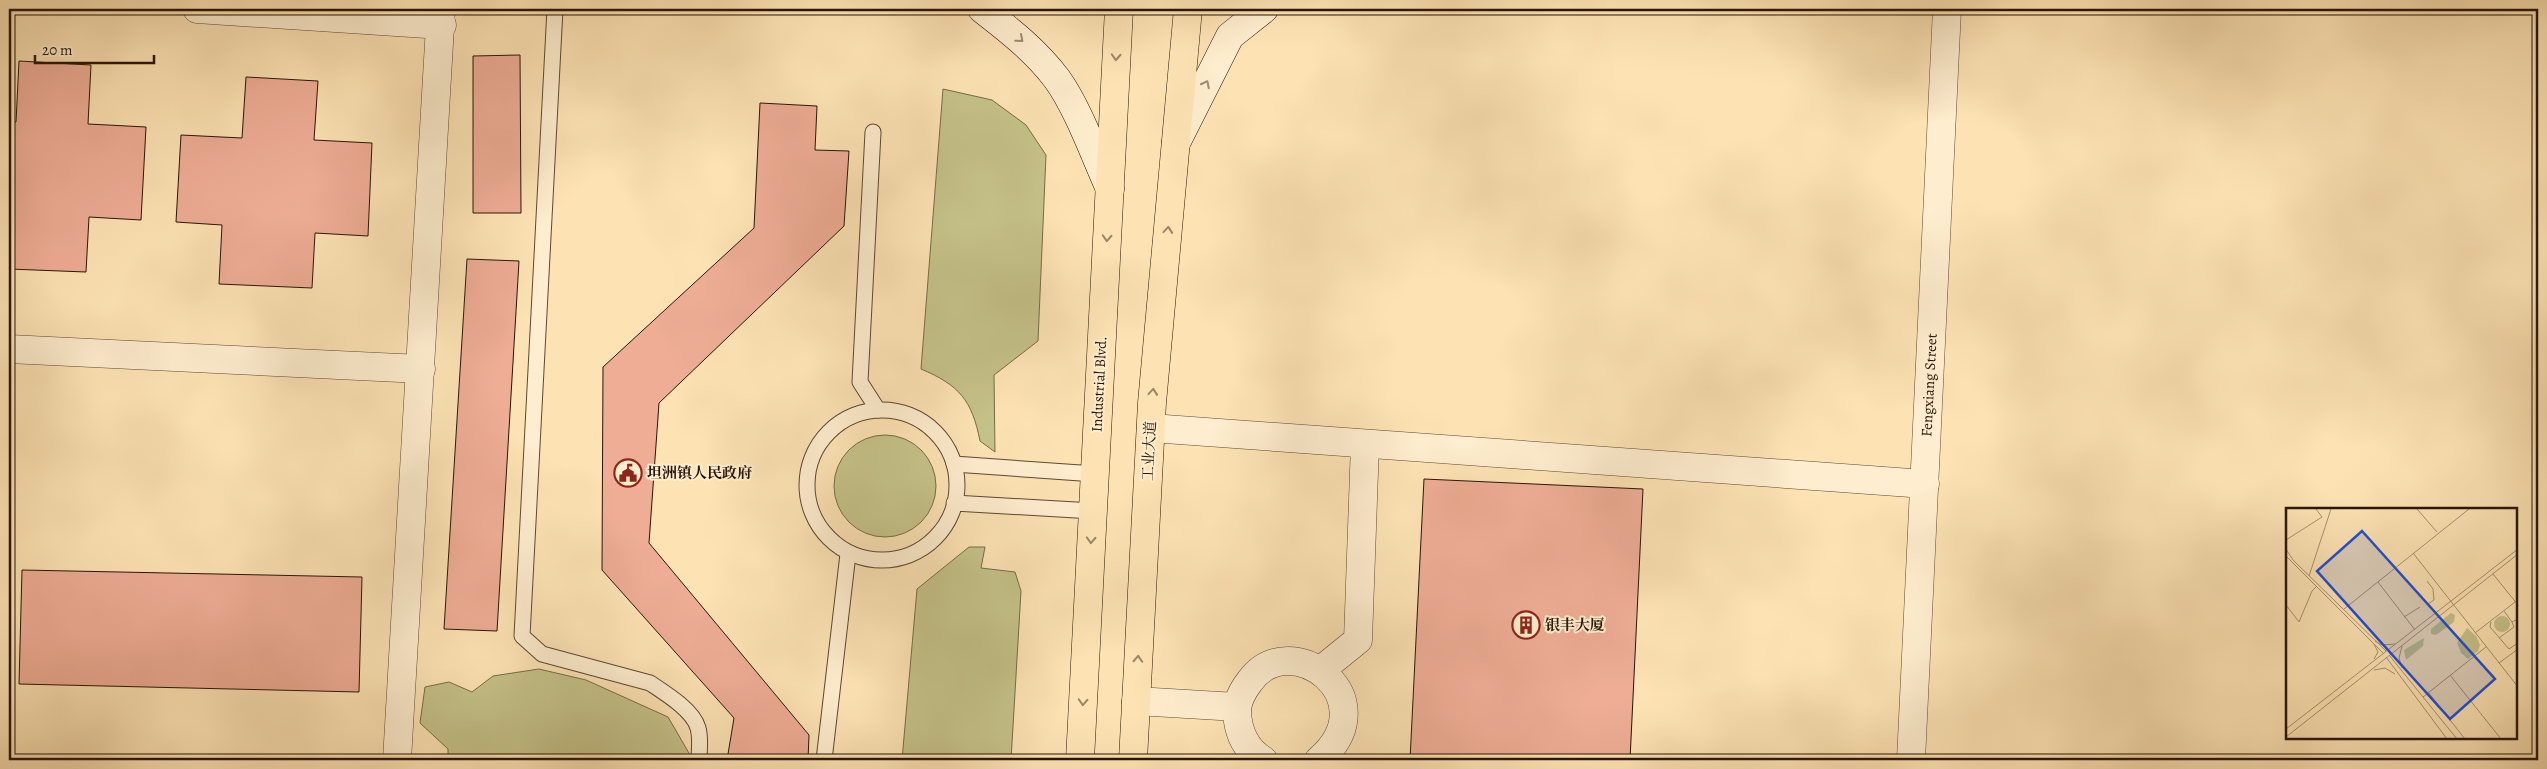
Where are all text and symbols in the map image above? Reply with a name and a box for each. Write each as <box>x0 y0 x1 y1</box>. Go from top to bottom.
scale bar <box>35 32 154 64</box>
one-way arrow <box>1015 33 1024 42</box>
text: 20 m <box>42 40 73 60</box>
one-way arrow <box>1111 54 1122 62</box>
one-way arrow <box>1200 80 1210 89</box>
one-way arrow <box>1162 226 1173 234</box>
one-way arrow <box>1102 234 1113 242</box>
street label: Fengxiang Street <box>1916 333 1942 437</box>
street label: Industrial Blvd. <box>1087 336 1111 432</box>
one-way arrow <box>1147 388 1158 396</box>
street label: 工业大道 <box>1137 421 1161 481</box>
public building icon: 坦洲镇人民政府 <box>613 458 643 488</box>
place label: 坦洲镇人民政府 <box>647 463 752 483</box>
inset map <box>2286 508 2517 739</box>
one-way arrow <box>1086 536 1097 544</box>
building icon: 银丰大厦 <box>1511 610 1541 640</box>
place label: 银丰大厦 <box>1545 615 1605 635</box>
one-way arrow <box>1133 655 1144 663</box>
one-way arrow <box>1078 698 1088 706</box>

